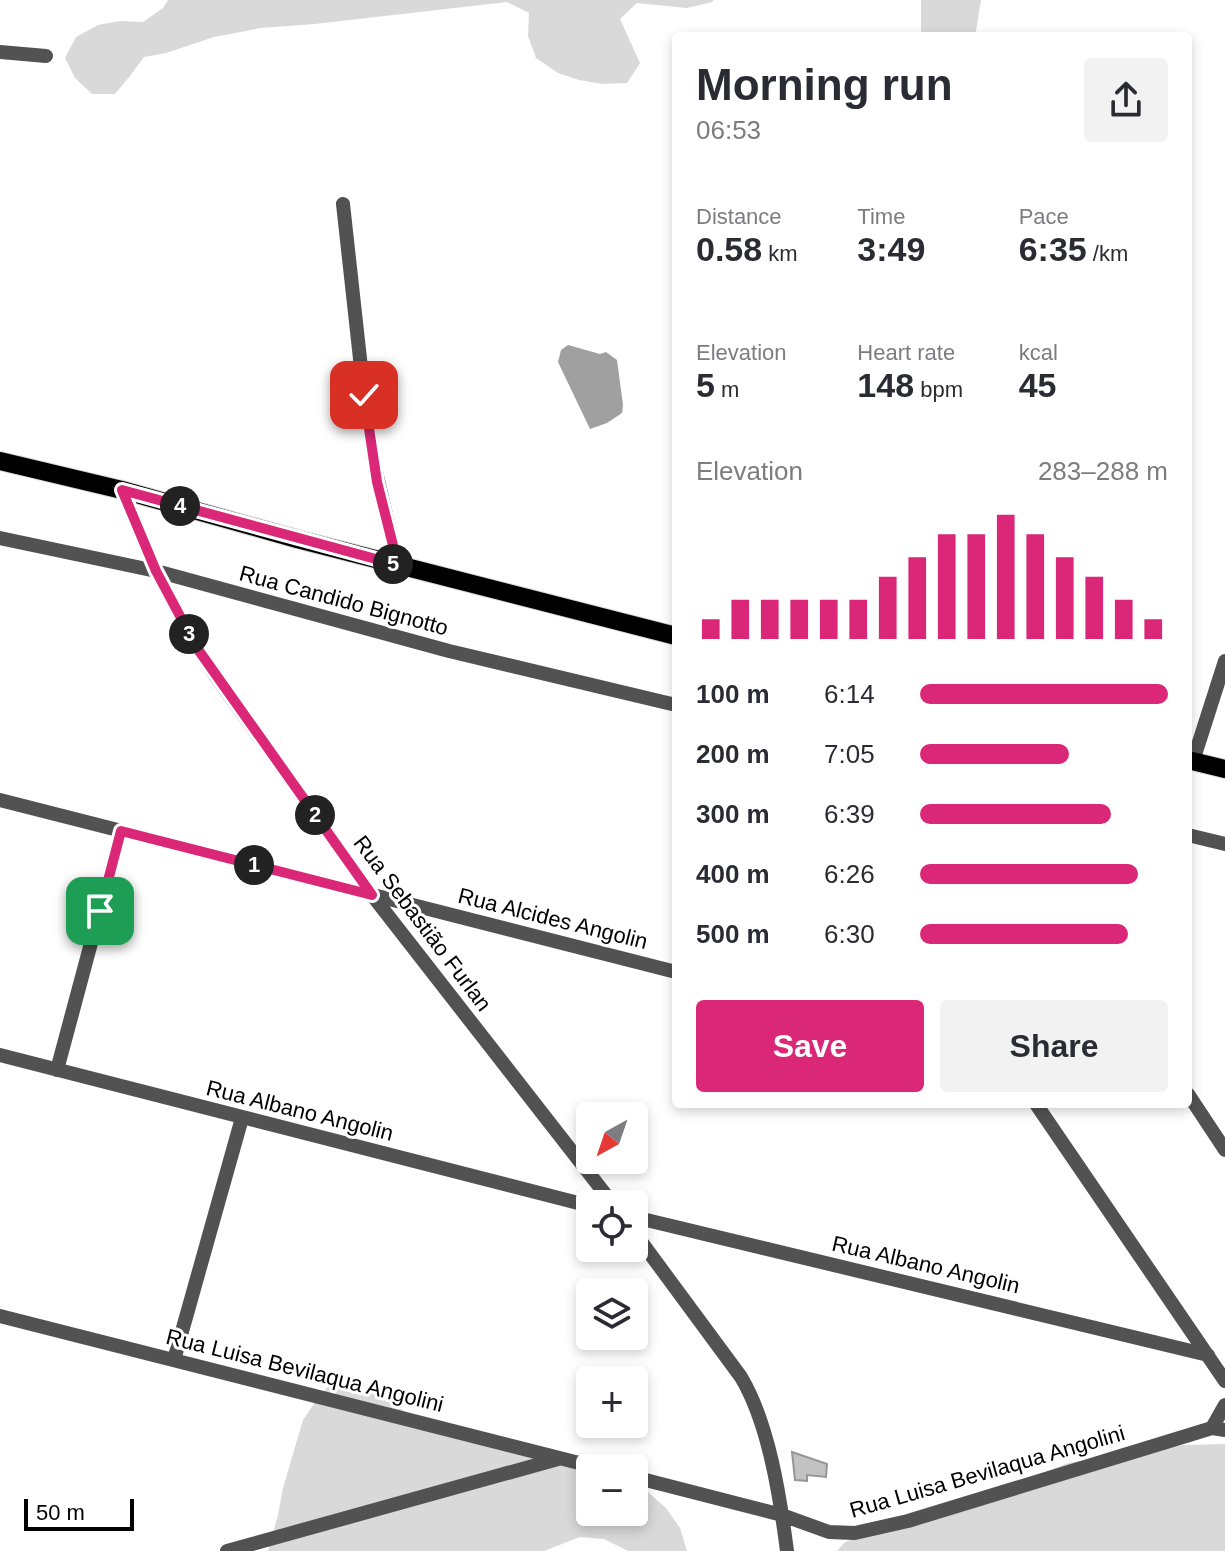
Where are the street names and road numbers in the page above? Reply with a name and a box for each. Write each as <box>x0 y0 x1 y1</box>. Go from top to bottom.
street label: Rua Candido Bignotto <box>237 561 451 640</box>
street label: Rua Sebastião Furlan <box>349 831 497 1016</box>
street label: Rua Alcides Angolin <box>456 883 650 954</box>
street label: Rua Albano Angolin <box>204 1075 396 1146</box>
street label: Rua Albano Angolin <box>830 1231 1022 1298</box>
street label: Rua Luisa Bevilaqua Angolini <box>164 1324 446 1417</box>
street label: Rua Luisa Bevilaqua Angolini <box>847 1420 1128 1523</box>

